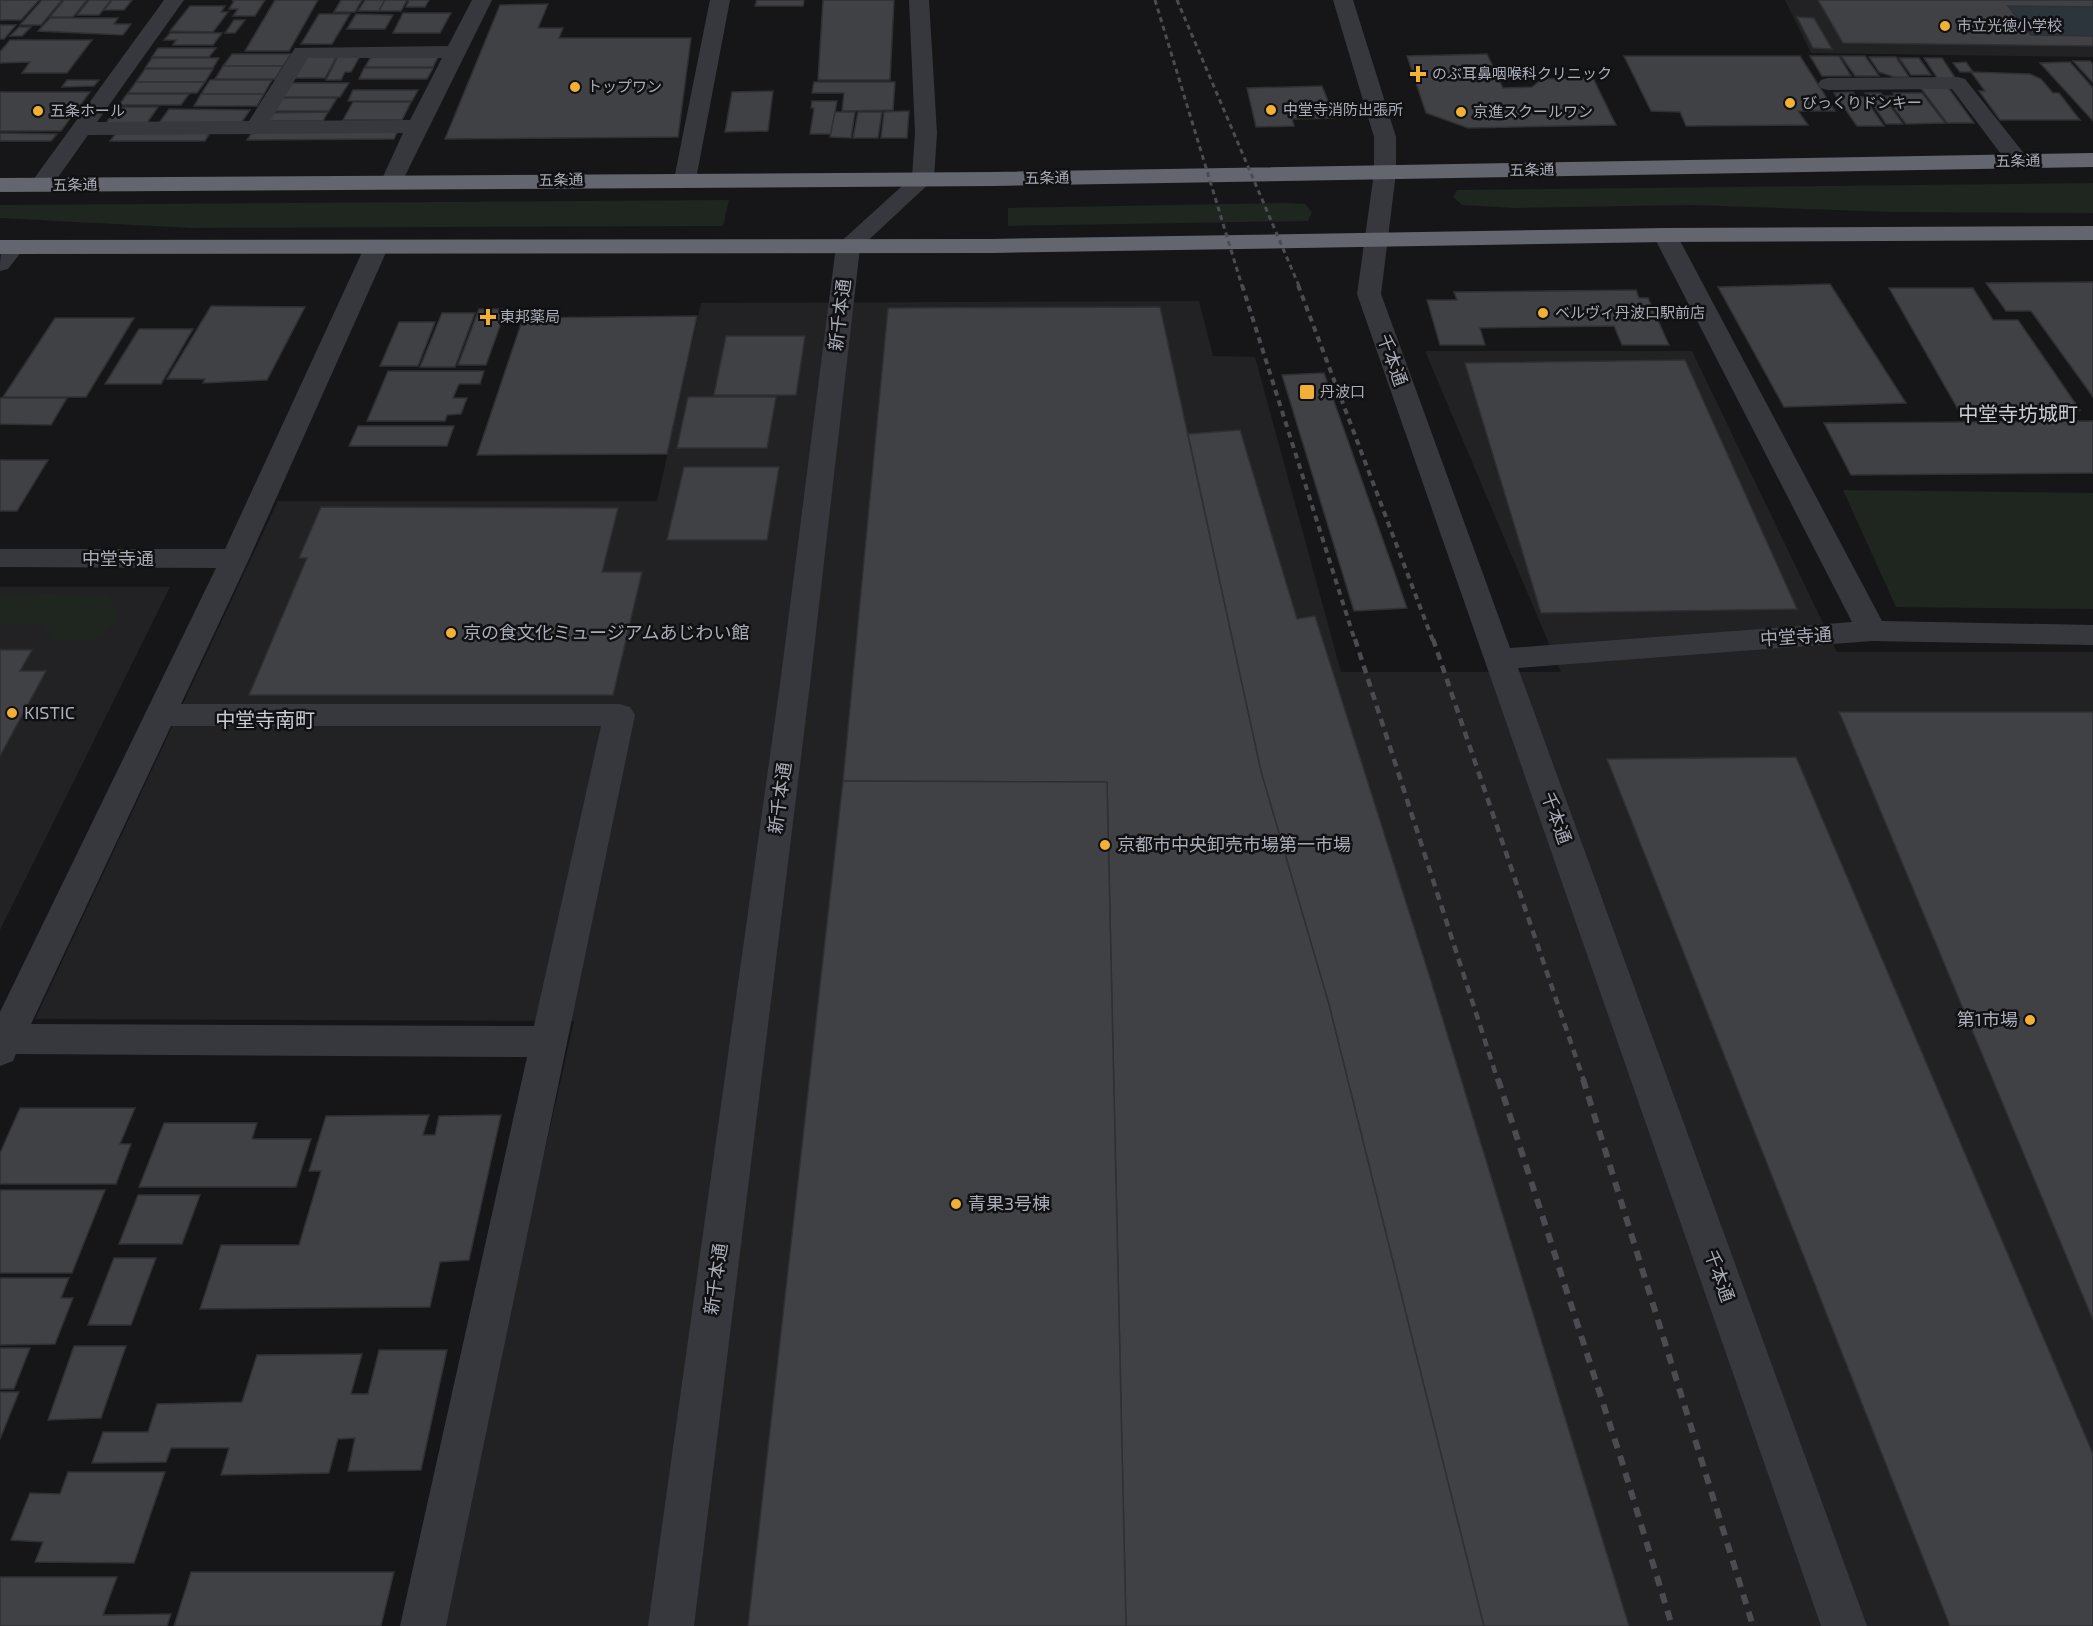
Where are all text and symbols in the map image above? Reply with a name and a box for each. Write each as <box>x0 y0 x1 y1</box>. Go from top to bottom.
place label: 市立光徳小学校 <box>1957 16 2062 34</box>
marker: 市立光徳小学校 <box>1938 19 1952 33</box>
place label: のぶ耳鼻咽喉科クリニック <box>1432 64 1612 82</box>
marker: のぶ耳鼻咽喉科クリニック <box>1409 65 1427 83</box>
place label: トップワン <box>587 77 662 95</box>
marker: トップワン <box>568 80 582 94</box>
place label: びっくりドンキー <box>1802 93 1922 111</box>
marker: びっくりドンキー <box>1783 96 1797 110</box>
place label: 中堂寺消防出張所 <box>1283 100 1403 118</box>
place label: 五条ホール <box>50 101 125 119</box>
place label: 京進スクールワン <box>1473 102 1593 120</box>
marker: 中堂寺消防出張所 <box>1264 103 1278 117</box>
marker: 五条ホール <box>31 104 45 118</box>
marker: 京進スクールワン <box>1454 105 1468 119</box>
street label: 五条通 <box>1995 151 2041 169</box>
street label: 五条通 <box>1509 160 1555 178</box>
street label: 五条通 <box>1024 168 1070 186</box>
street label: 五条通 <box>538 170 584 188</box>
street label: 五条通 <box>52 175 98 193</box>
street label: 新千本通 <box>824 278 854 352</box>
place label: ベルヴィ丹波口駅前店 <box>1555 303 1705 321</box>
marker: ベルヴィ丹波口駅前店 <box>1536 306 1550 320</box>
place label: 東邦薬局 <box>500 307 560 325</box>
marker: 東邦薬局 <box>481 310 495 324</box>
street label: 千本通 <box>1373 331 1413 389</box>
place label: 丹波口 <box>1320 382 1365 400</box>
marker: 丹波口 <box>1298 383 1316 401</box>
district label: 中堂寺坊城町 <box>1958 401 2078 425</box>
street label: 中堂寺通 <box>82 547 154 569</box>
place label: 京の食文化ミュージアムあじわい館 <box>463 621 749 643</box>
street label: 中堂寺通 <box>1759 623 1833 649</box>
marker: 京の食文化ミュージアムあじわい館 <box>444 626 458 640</box>
place label: KISTIC <box>24 701 75 723</box>
marker: KISTIC <box>5 706 19 720</box>
district label: 中堂寺南町 <box>215 707 315 731</box>
street label: 新千本通 <box>763 761 795 835</box>
street label: 千本通 <box>1537 789 1577 847</box>
place label: 京都市中央卸売市場第一市場 <box>1117 833 1351 855</box>
marker: 京都市中央卸売市場第一市場 <box>1098 838 1112 852</box>
place label: 第1市場 <box>1957 1008 2018 1030</box>
marker: 第1市場 <box>2023 1013 2037 1027</box>
place label: 青果3号棟 <box>968 1192 1050 1214</box>
marker: 青果3号棟 <box>949 1197 963 1211</box>
street label: 新千本通 <box>699 1242 731 1316</box>
street label: 千本通 <box>1700 1247 1740 1305</box>

